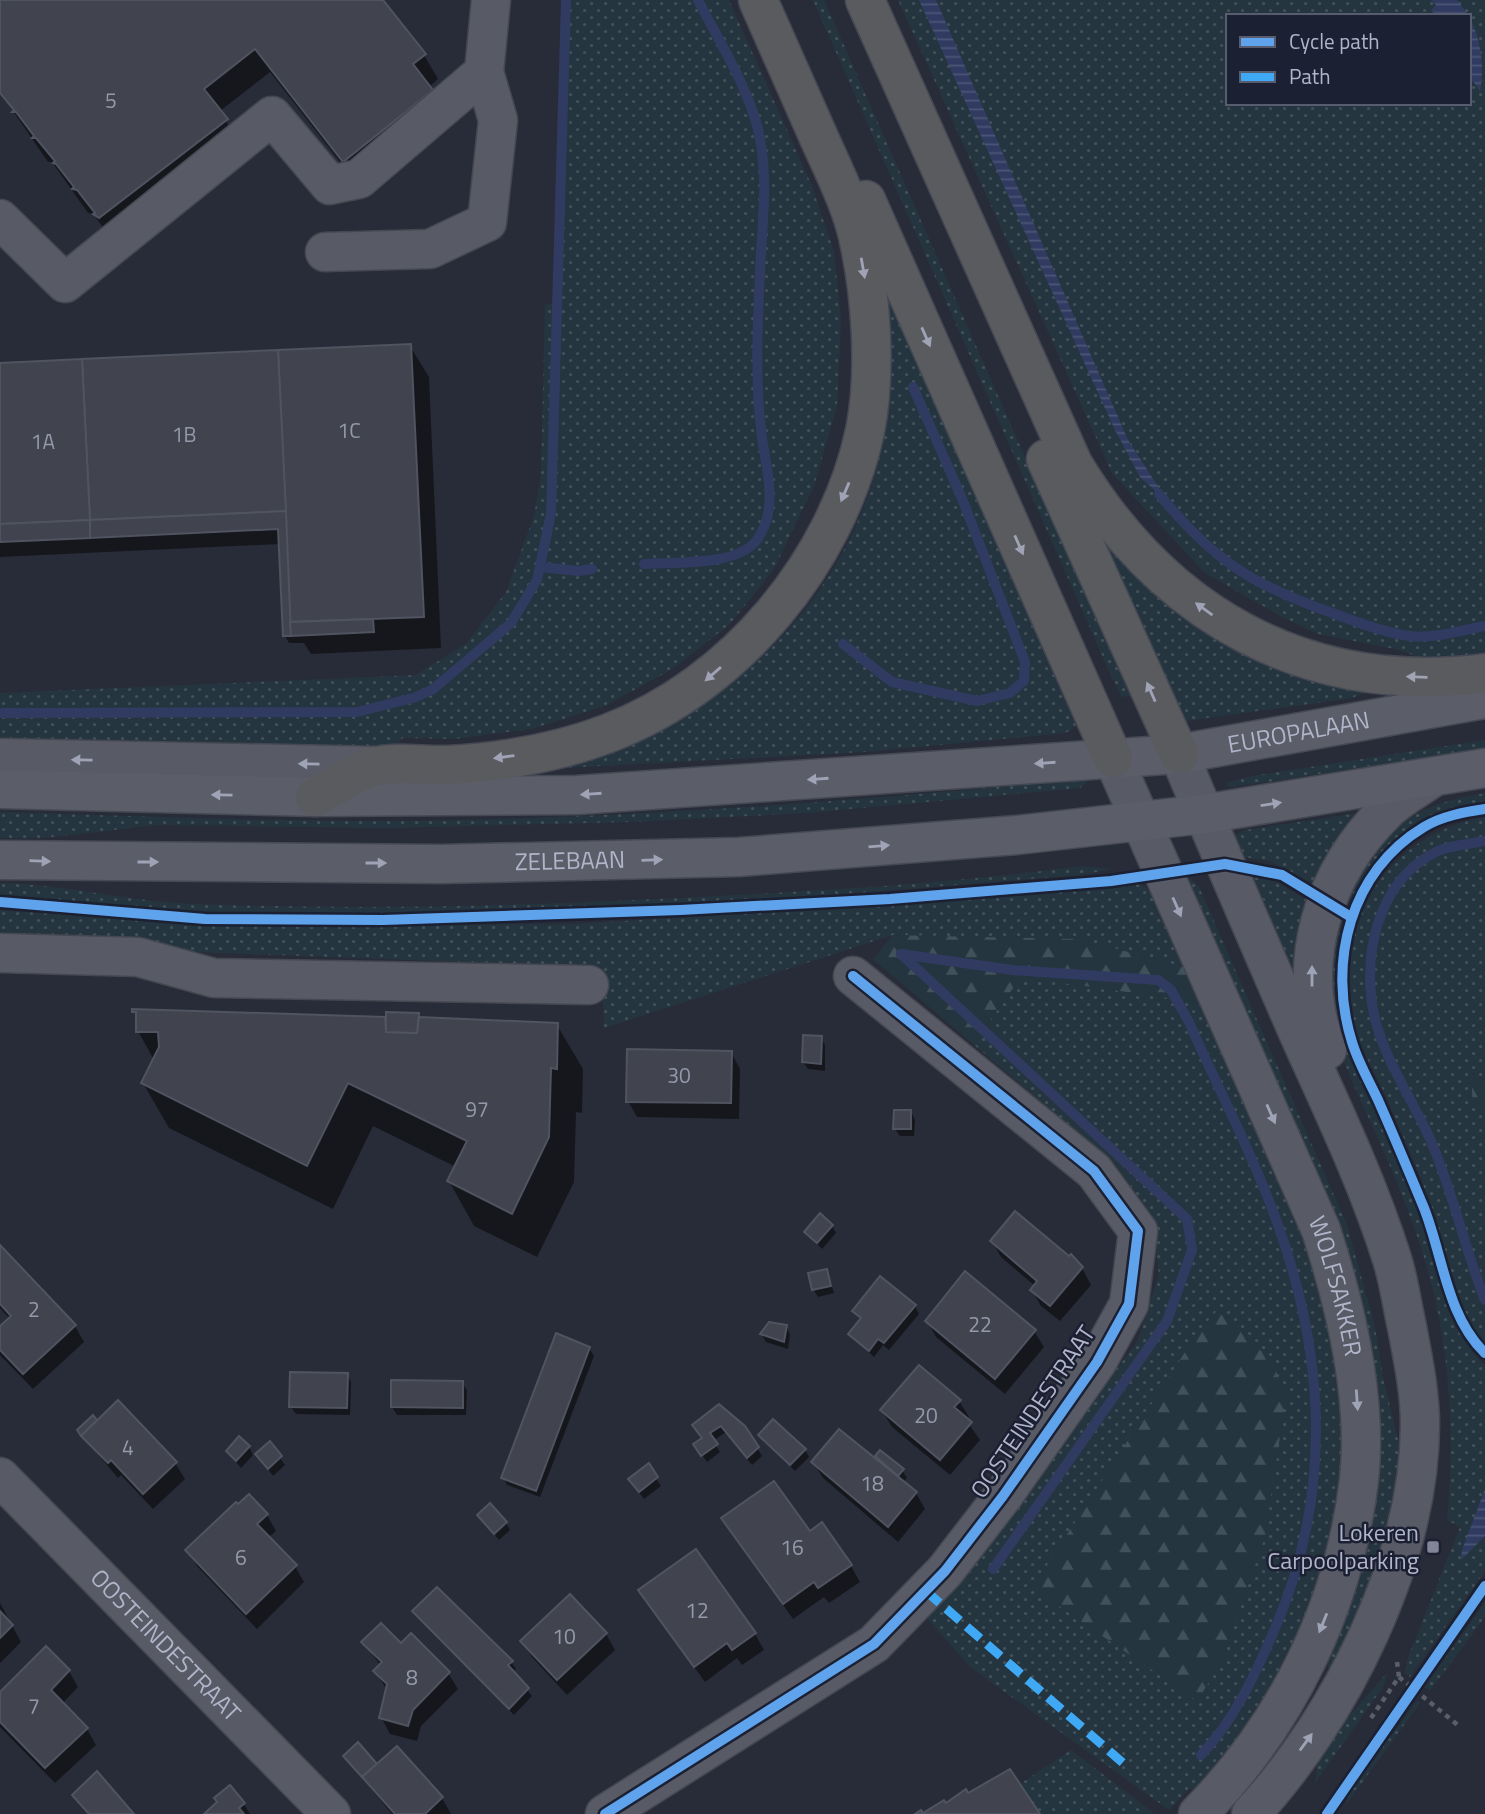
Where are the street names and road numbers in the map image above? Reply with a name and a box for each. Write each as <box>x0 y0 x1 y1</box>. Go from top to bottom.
street label: EUROPALAAN <box>1225 701 1372 762</box>
street label: ZELEBAAN <box>514 841 626 879</box>
street label: WOLFSAKKER <box>1300 1210 1372 1359</box>
street label: OOSTEINDESTRAAT <box>961 1317 1104 1505</box>
street label: OOSTEINDESTRAAT <box>83 1560 250 1730</box>

